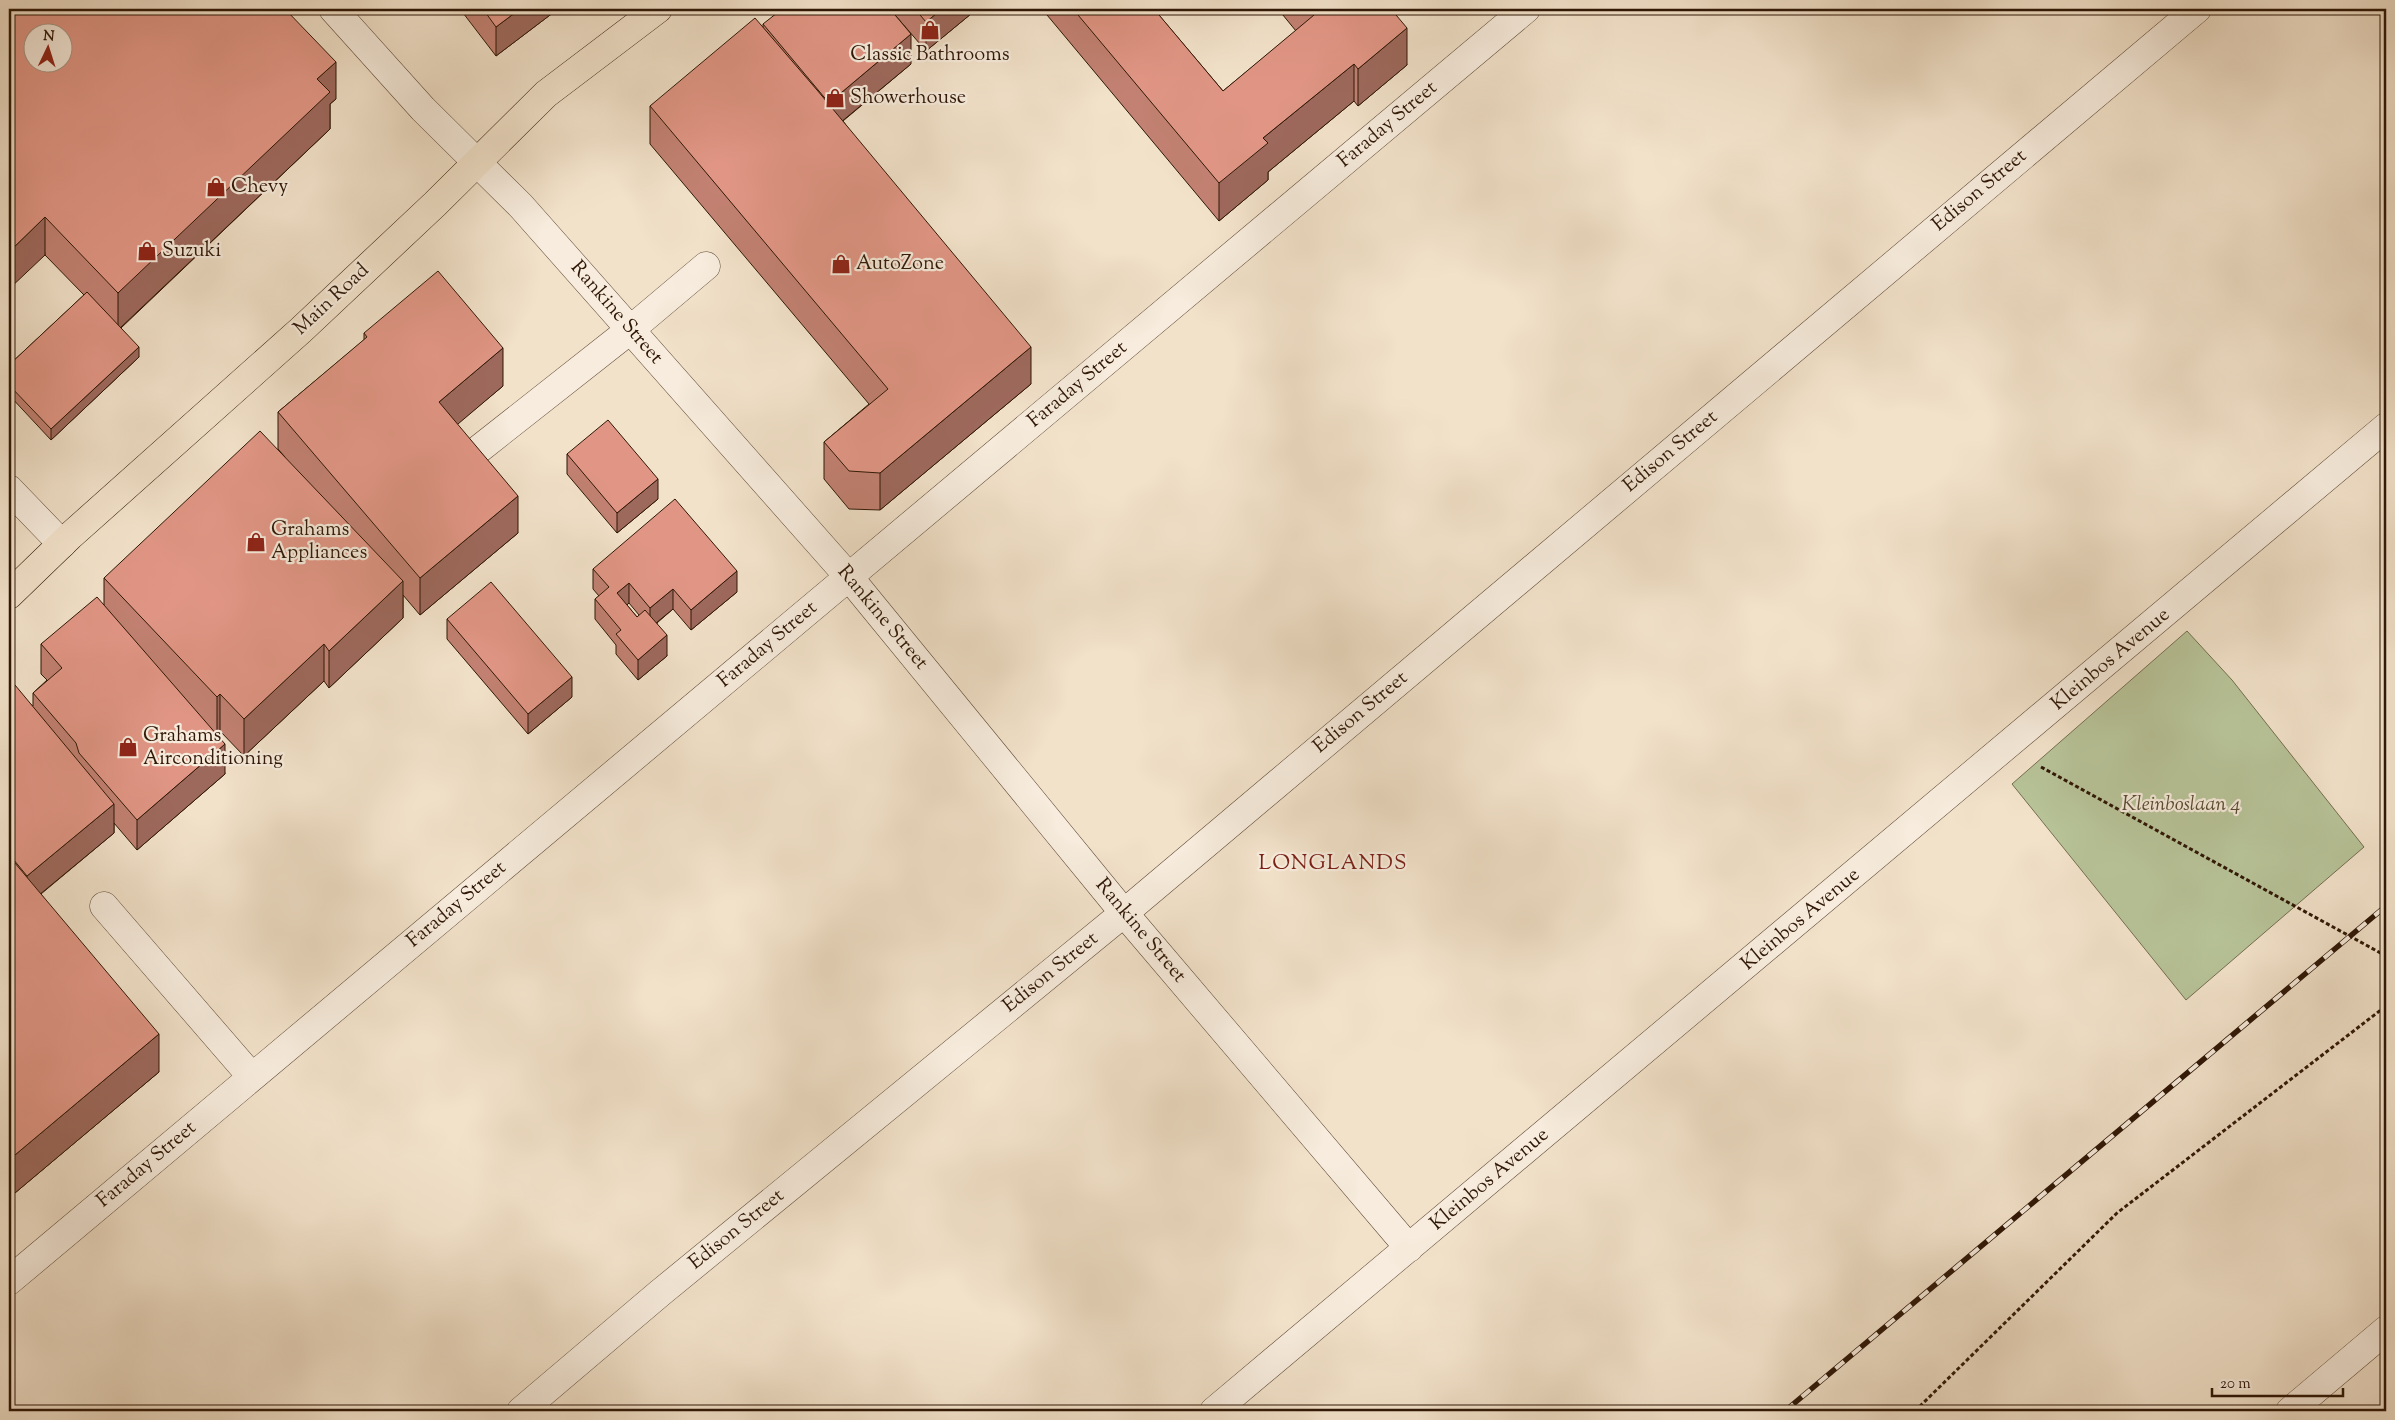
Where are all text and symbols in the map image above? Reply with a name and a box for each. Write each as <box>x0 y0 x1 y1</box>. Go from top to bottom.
shop icon: Classic Bathrooms <box>919 19 941 41</box>
north arrow <box>22 22 72 72</box>
text: N <box>42 27 55 47</box>
place label: Classic Bathrooms <box>850 41 1010 70</box>
street label: Faraday Street <box>1332 74 1444 175</box>
place label: Showerhouse <box>850 84 966 113</box>
shop icon: Showerhouse <box>824 87 846 109</box>
street label: Edison Street <box>1926 143 2034 239</box>
place label: Chevy <box>231 173 288 202</box>
shop icon: Chevy <box>205 176 227 198</box>
place label: Suzuki <box>162 237 221 266</box>
shop icon: Suzuki <box>136 240 158 262</box>
place label: AutoZone <box>856 250 944 279</box>
shop icon: AutoZone <box>830 253 852 275</box>
street label: Rankine Street <box>563 255 669 371</box>
street label: Main Road <box>288 257 376 343</box>
street label: Faraday Street <box>1022 334 1134 435</box>
street label: Edison Street <box>1617 404 1725 500</box>
place label: Grahams Appliances <box>271 516 367 568</box>
shop icon: Grahams Appliances <box>245 531 267 553</box>
street label: Rankine Street <box>829 559 935 677</box>
street label: Faraday Street <box>712 594 824 695</box>
street label: Kleinbos Avenue <box>2045 602 2177 718</box>
street label: Edison Street <box>1307 665 1415 761</box>
place label: Grahams Airconditioning <box>143 722 283 774</box>
shop icon: Grahams Airconditioning <box>117 736 139 758</box>
park label: Kleinboslaan 4 <box>2122 791 2240 820</box>
district label: LONGLANDS <box>1259 849 1407 879</box>
street label: Faraday Street <box>401 854 513 955</box>
street label: Kleinbos Avenue <box>1735 862 1867 978</box>
street label: Rankine Street <box>1087 872 1193 990</box>
street label: Edison Street <box>997 925 1105 1021</box>
street label: Faraday Street <box>91 1114 203 1215</box>
street label: Kleinbos Avenue <box>1424 1122 1556 1238</box>
street label: Edison Street <box>683 1182 791 1278</box>
scale bar <box>2212 1365 2344 1397</box>
text: 20 m <box>2220 1374 2251 1395</box>

